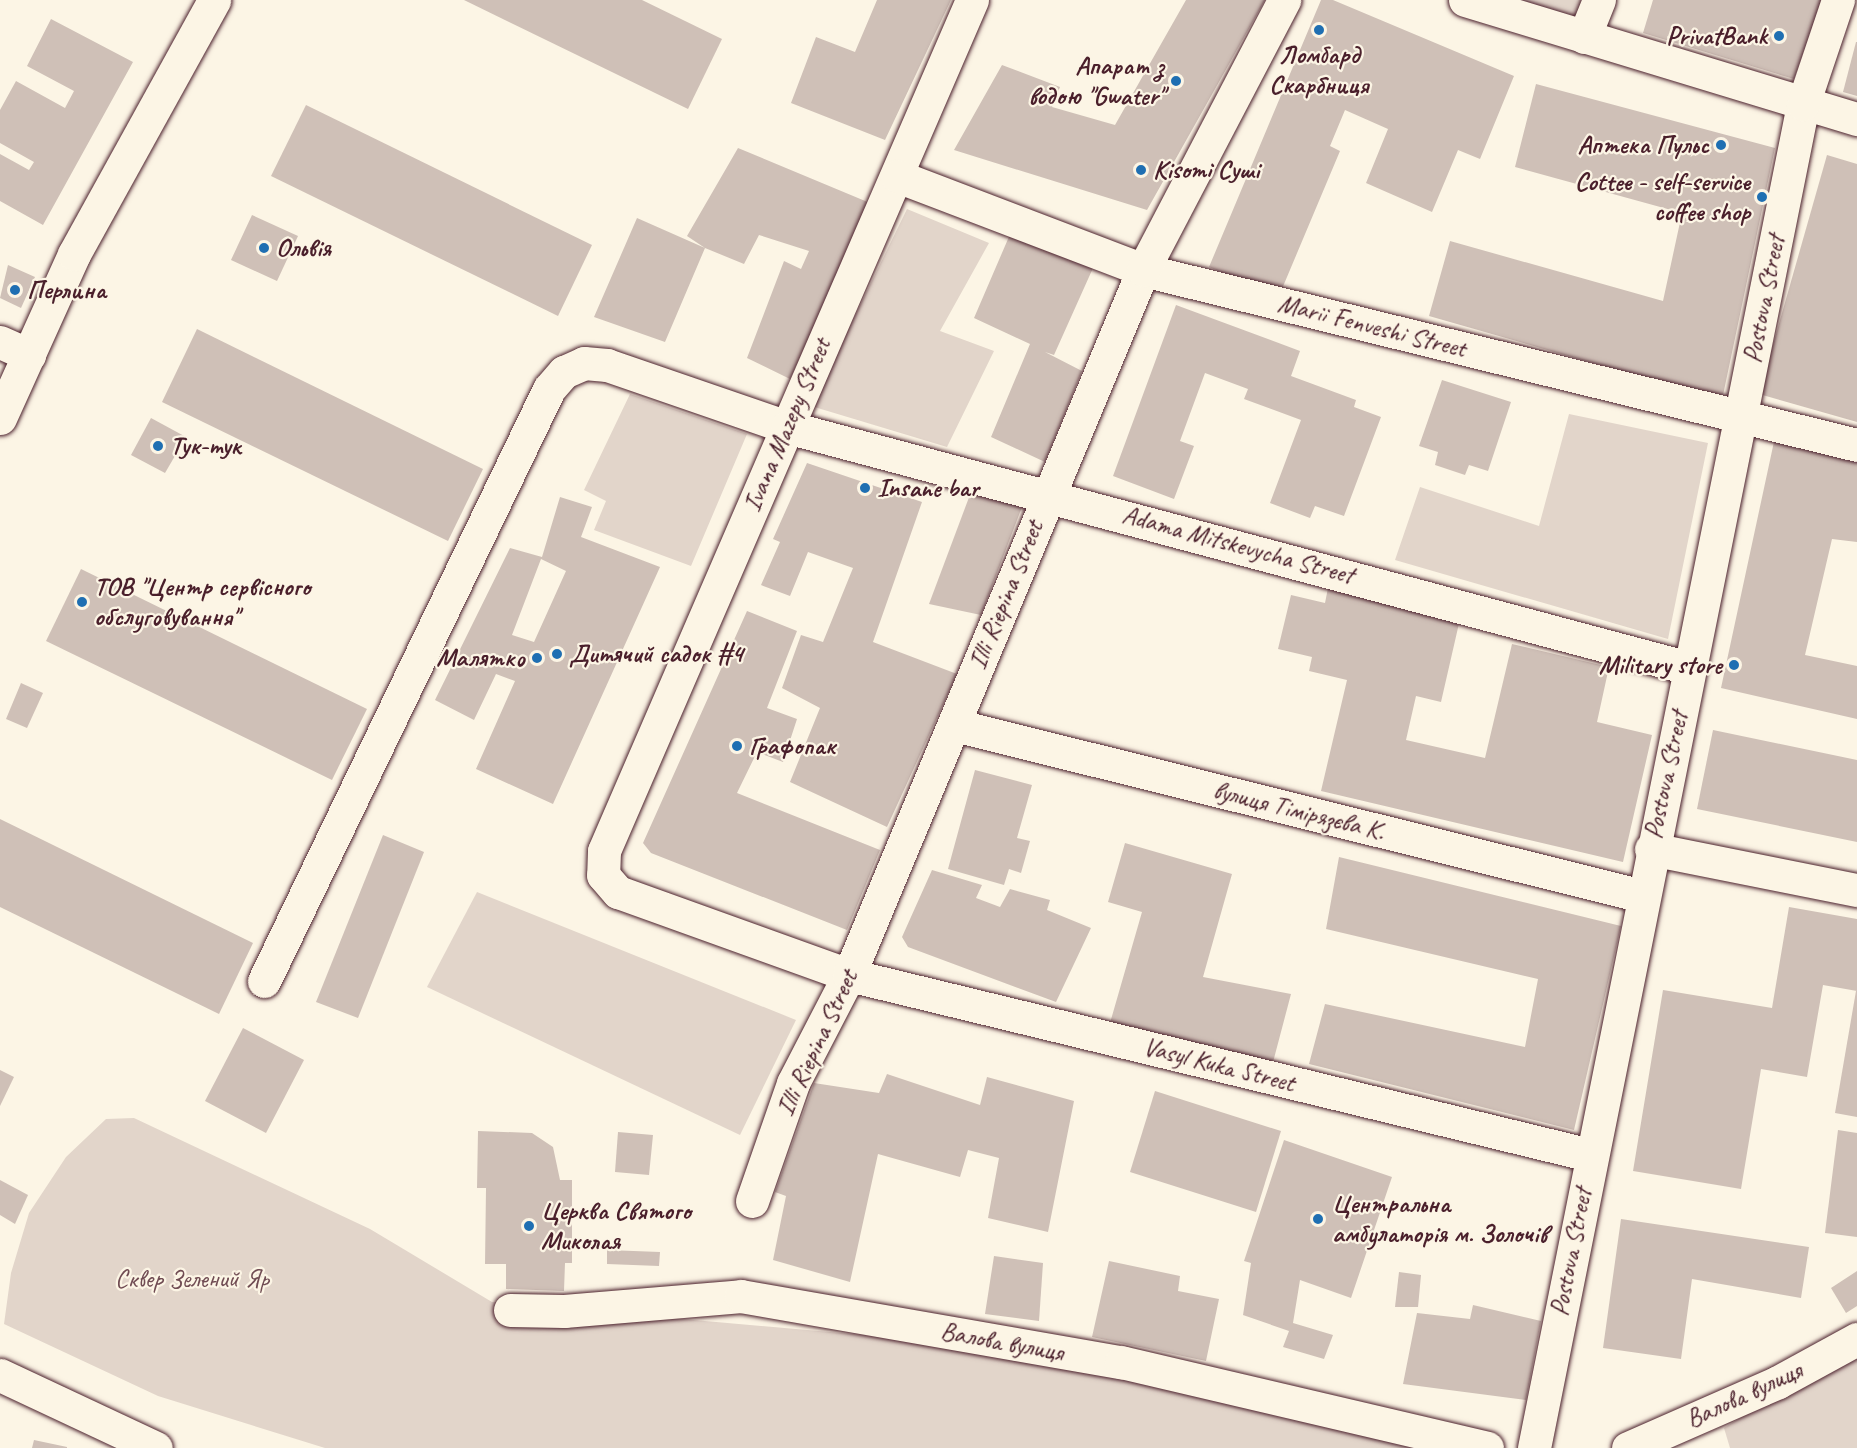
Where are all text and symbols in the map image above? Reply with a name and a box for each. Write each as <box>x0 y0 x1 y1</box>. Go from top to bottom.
place label: PrivatBank <box>1666 20 1767 52</box>
marker: Ломбард Скарбниця <box>1312 23 1326 37</box>
marker: PrivatBank <box>1772 29 1786 43</box>
place label: Ломбард Скарбниця <box>1269 39 1369 100</box>
place label: Апарат з водою "Gwater" <box>1028 50 1164 112</box>
marker: Апарат з водою "Gwater" <box>1169 74 1183 88</box>
place label: Аптека Пульс <box>1578 129 1709 161</box>
marker: Аптека Пульс <box>1714 138 1728 152</box>
place label: Kisomi Суші <box>1153 154 1259 186</box>
marker: Kisomi Суші <box>1134 163 1148 177</box>
place label: Cottee - self-service coffee shop <box>1575 166 1750 228</box>
marker: Cottee - self-service coffee shop <box>1755 190 1769 204</box>
place label: Ольвія <box>276 232 331 264</box>
street label: Postova Street <box>1736 233 1792 365</box>
marker: Ольвія <box>257 241 271 255</box>
place label: Перлина <box>27 274 106 306</box>
marker: Перлина <box>8 283 22 297</box>
street label: Marii Fenveshi Street <box>1275 288 1469 364</box>
street label: Ivana Mazepy Street <box>736 333 838 517</box>
place label: Тук-тук <box>170 430 241 462</box>
marker: Тук-тук <box>151 439 165 453</box>
place label: Insane bar <box>877 472 979 504</box>
marker: Insane bar <box>858 481 872 495</box>
street label: Adama Mitskevycha Street <box>1118 499 1358 591</box>
street label: Illi Riepina Street <box>962 516 1050 674</box>
place label: ТОВ "Центр сервісного обслуговування" <box>94 571 310 632</box>
marker: ТОВ "Центр сервісного обслуговування" <box>75 595 89 609</box>
place label: Дитячий садок #4 <box>569 638 743 670</box>
place label: Малятко <box>436 642 525 674</box>
marker: Дитячий садок #4 <box>550 647 564 661</box>
place label: Military store <box>1599 649 1722 681</box>
marker: Малятко <box>530 651 544 665</box>
marker: Military store <box>1727 658 1741 672</box>
street label: Postova Street <box>1637 709 1695 841</box>
place label: Графопак <box>749 730 835 762</box>
marker: Графопак <box>730 739 744 753</box>
street label: вулиця Тімірязєва К. <box>1210 775 1388 847</box>
street label: Illi Riepina Street <box>769 964 865 1122</box>
street label: Vasyl Kuka Street <box>1140 1031 1298 1099</box>
street label: Postova Street <box>1543 1186 1599 1318</box>
place label: Центральна амбулаторія м. Золочів <box>1332 1188 1548 1250</box>
place label: Церква Святого Миколая <box>541 1195 691 1256</box>
marker: Центральна амбулаторія м. Золочів <box>1309 1210 1327 1228</box>
marker: Церква Святого Миколая <box>522 1219 536 1233</box>
park label: Сквер Зелений Яр <box>114 1263 270 1295</box>
street label: Валова вулиця <box>939 1316 1065 1368</box>
street label: Валова вулиця <box>1682 1355 1806 1435</box>

